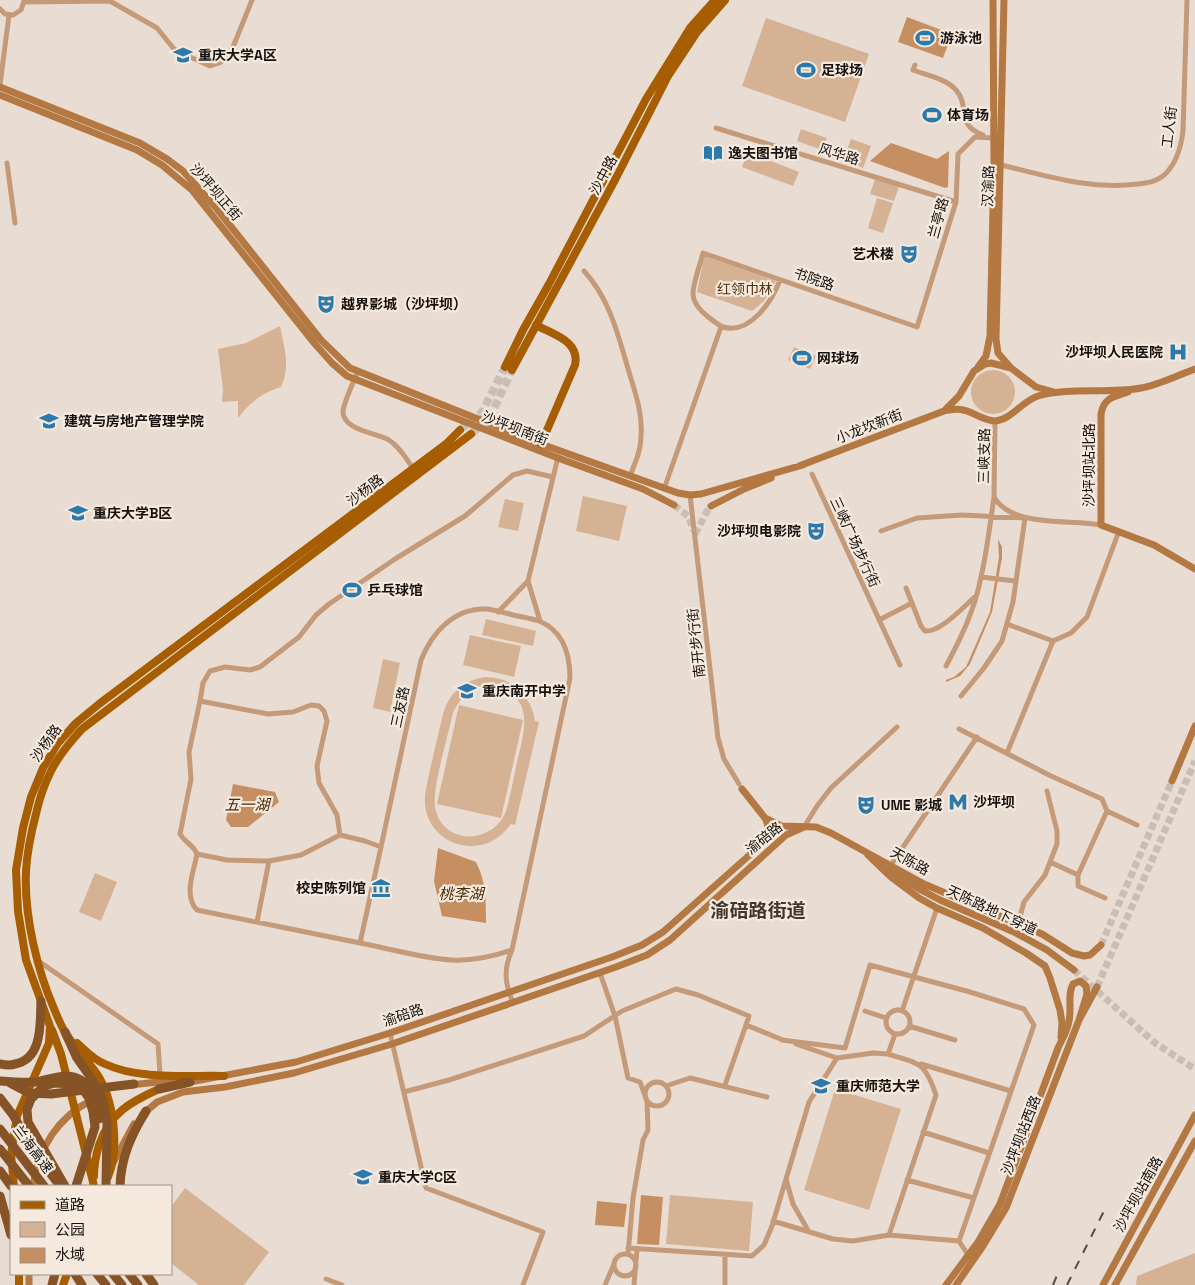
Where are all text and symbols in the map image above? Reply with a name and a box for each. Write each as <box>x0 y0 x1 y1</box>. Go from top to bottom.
sports icon: 游泳池 <box>914 27 936 49</box>
place label: 游泳池 <box>940 29 982 47</box>
school or university icon: 重庆大学A区 <box>172 44 194 66</box>
place label: 重庆大学A区 <box>198 46 277 64</box>
sports icon: 足球场 <box>795 59 817 81</box>
place label: 足球场 <box>821 61 863 79</box>
sports icon: 体育场 <box>921 104 943 126</box>
street label: 工人街 <box>1158 105 1180 149</box>
place label: 体育场 <box>947 106 989 124</box>
street label: 风华路 <box>816 139 862 169</box>
library icon: 逸夫图书馆 <box>702 142 724 164</box>
place label: 逸夫图书馆 <box>728 144 798 162</box>
street label: 沙中路 <box>585 152 621 198</box>
street label: 沙坪坝正街 <box>186 160 246 224</box>
street label: 汉渝路 <box>978 165 998 207</box>
street label: 兰亭路 <box>924 195 952 241</box>
theatre icon: 艺术楼 <box>898 243 920 265</box>
place label: 艺术楼 <box>852 245 894 263</box>
street label: 书院路 <box>791 264 837 294</box>
park label: 红领巾林 <box>717 280 773 298</box>
theatre icon: 越界影城（沙坪坝） <box>315 293 337 315</box>
place label: 越界影城（沙坪坝） <box>341 295 467 313</box>
hospital icon: 沙坪坝人民医院 <box>1167 341 1189 363</box>
place label: 沙坪坝人民医院 <box>1065 343 1163 361</box>
sports icon: 网球场 <box>791 347 813 369</box>
place label: 网球场 <box>817 349 859 367</box>
street label: 小龙坎新街 <box>833 405 905 447</box>
street label: 沙坪坝南街 <box>479 407 551 449</box>
school or university icon: 建筑与房地产管理学院 <box>38 410 60 432</box>
place label: 建筑与房地产管理学院 <box>64 412 204 430</box>
street label: 沙坪坝站北路 <box>1080 423 1098 507</box>
street label: 三峡支路 <box>975 428 993 484</box>
street label: 沙杨路 <box>343 470 387 510</box>
street label: 三峡广场步行街 <box>826 494 884 590</box>
school or university icon: 重庆大学B区 <box>67 502 89 524</box>
place label: 重庆大学B区 <box>93 504 172 522</box>
theatre icon: 沙坪坝电影院 <box>805 520 827 542</box>
place label: 沙坪坝电影院 <box>717 522 801 540</box>
sports icon: 乒乓球馆 <box>341 579 363 601</box>
place label: 乒乓球馆 <box>367 581 423 599</box>
street label: 南开步行街 <box>683 607 709 679</box>
school or university icon: 重庆南开中学 <box>456 680 478 702</box>
place label: 重庆南开中学 <box>482 682 566 700</box>
street label: 三友路 <box>387 685 413 729</box>
street label: 沙杨路 <box>27 721 65 765</box>
metro station icon: 沙坪坝 <box>947 791 969 813</box>
place label: 沙坪坝 <box>973 793 1015 811</box>
theatre icon: UME 影城 <box>855 794 877 816</box>
water label: 五一湖 <box>224 795 271 814</box>
place label: UME 影城 <box>881 796 942 814</box>
street label: 渝碚路 <box>742 818 786 858</box>
street label: 天陈路 <box>887 843 933 879</box>
museum icon: 校史陈列馆 <box>370 877 392 899</box>
place label: 校史陈列馆 <box>296 879 366 897</box>
street label: 天陈路地下穿道 <box>944 881 1040 939</box>
water label: 桃李湖 <box>438 884 485 903</box>
district label: 渝碚路街道 <box>710 898 806 923</box>
street label: 渝碚路 <box>380 1000 426 1030</box>
school or university icon: 重庆师范大学 <box>810 1075 832 1097</box>
place label: 重庆师范大学 <box>836 1077 920 1095</box>
street label: 沙坪坝站西路 <box>998 1093 1044 1177</box>
street label: 兰海高速 <box>9 1121 57 1177</box>
street label: 沙坪坝站南路 <box>1110 1153 1166 1235</box>
school or university icon: 重庆大学C区 <box>352 1166 374 1188</box>
place label: 重庆大学C区 <box>378 1168 457 1186</box>
legend <box>10 1185 172 1275</box>
text: 道路 <box>55 1195 85 1214</box>
text: 公园 <box>55 1220 85 1239</box>
text: 水域 <box>55 1245 85 1264</box>

